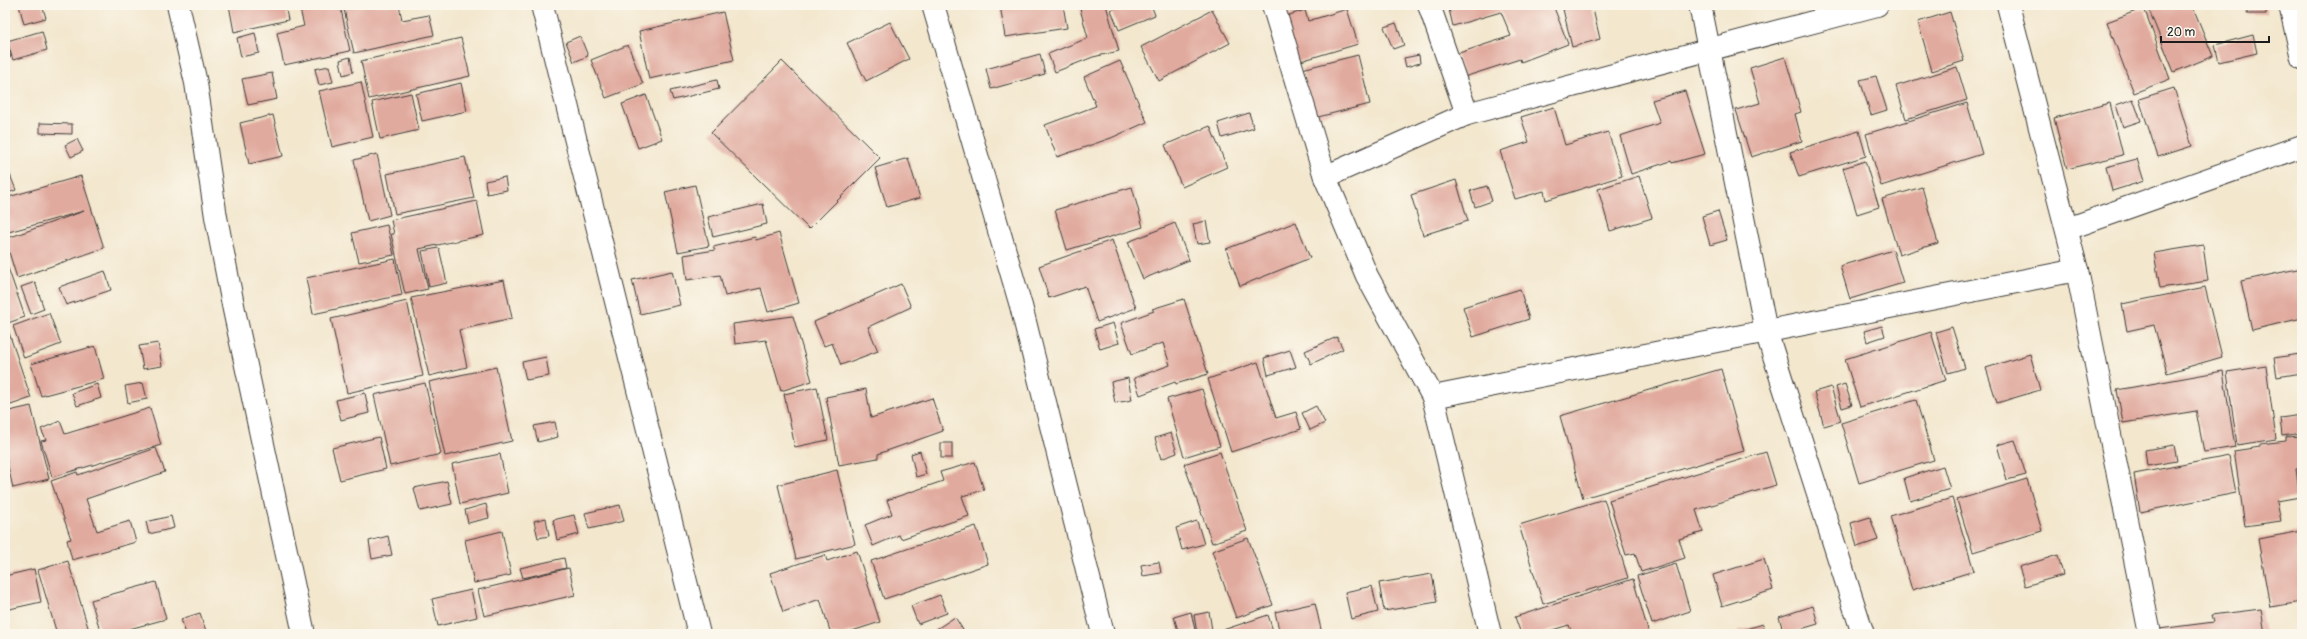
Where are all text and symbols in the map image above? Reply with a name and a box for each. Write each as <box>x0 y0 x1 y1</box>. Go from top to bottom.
scale bar <box>2161 18 2269 44</box>
text: 20 m <box>2167 25 2196 40</box>

